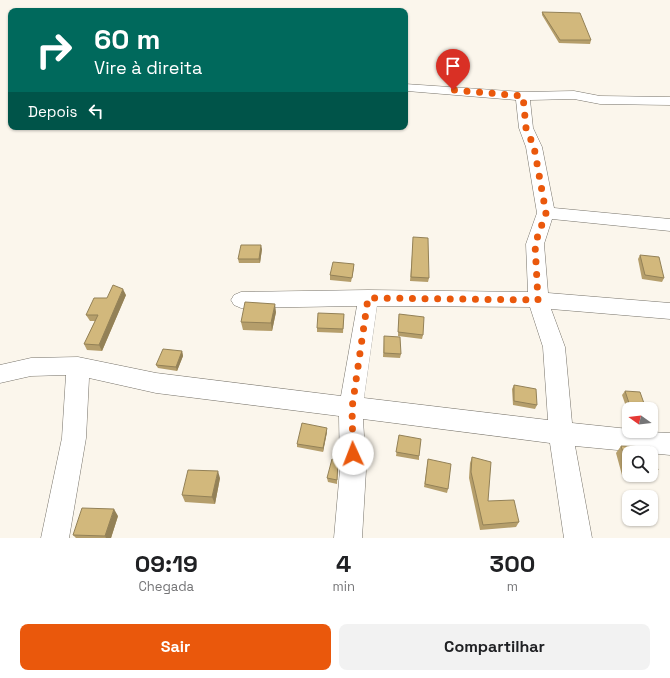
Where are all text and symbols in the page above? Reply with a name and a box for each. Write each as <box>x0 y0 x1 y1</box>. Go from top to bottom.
text: 60 m <box>94 21 160 57</box>
icon: right <box>28 24 80 76</box>
pin <box>436 49 470 90</box>
icon: arrive <box>442 55 464 77</box>
text: Vire à direita <box>94 56 202 79</box>
icon: left <box>85 100 107 122</box>
text: Depois <box>28 102 77 121</box>
north arrow <box>622 402 658 438</box>
map controls <box>622 402 658 526</box>
position arrow <box>332 433 374 475</box>
button: search <box>622 446 658 482</box>
button: layers <box>622 490 658 526</box>
text: 09:19 <box>135 548 198 579</box>
text: 4 <box>336 548 351 579</box>
text: 300 <box>490 548 535 579</box>
text: Chegada <box>139 578 194 595</box>
text: min <box>333 578 355 595</box>
text: m <box>507 578 518 595</box>
button: Sair <box>20 624 331 670</box>
button: Compartilhar <box>339 624 650 670</box>

